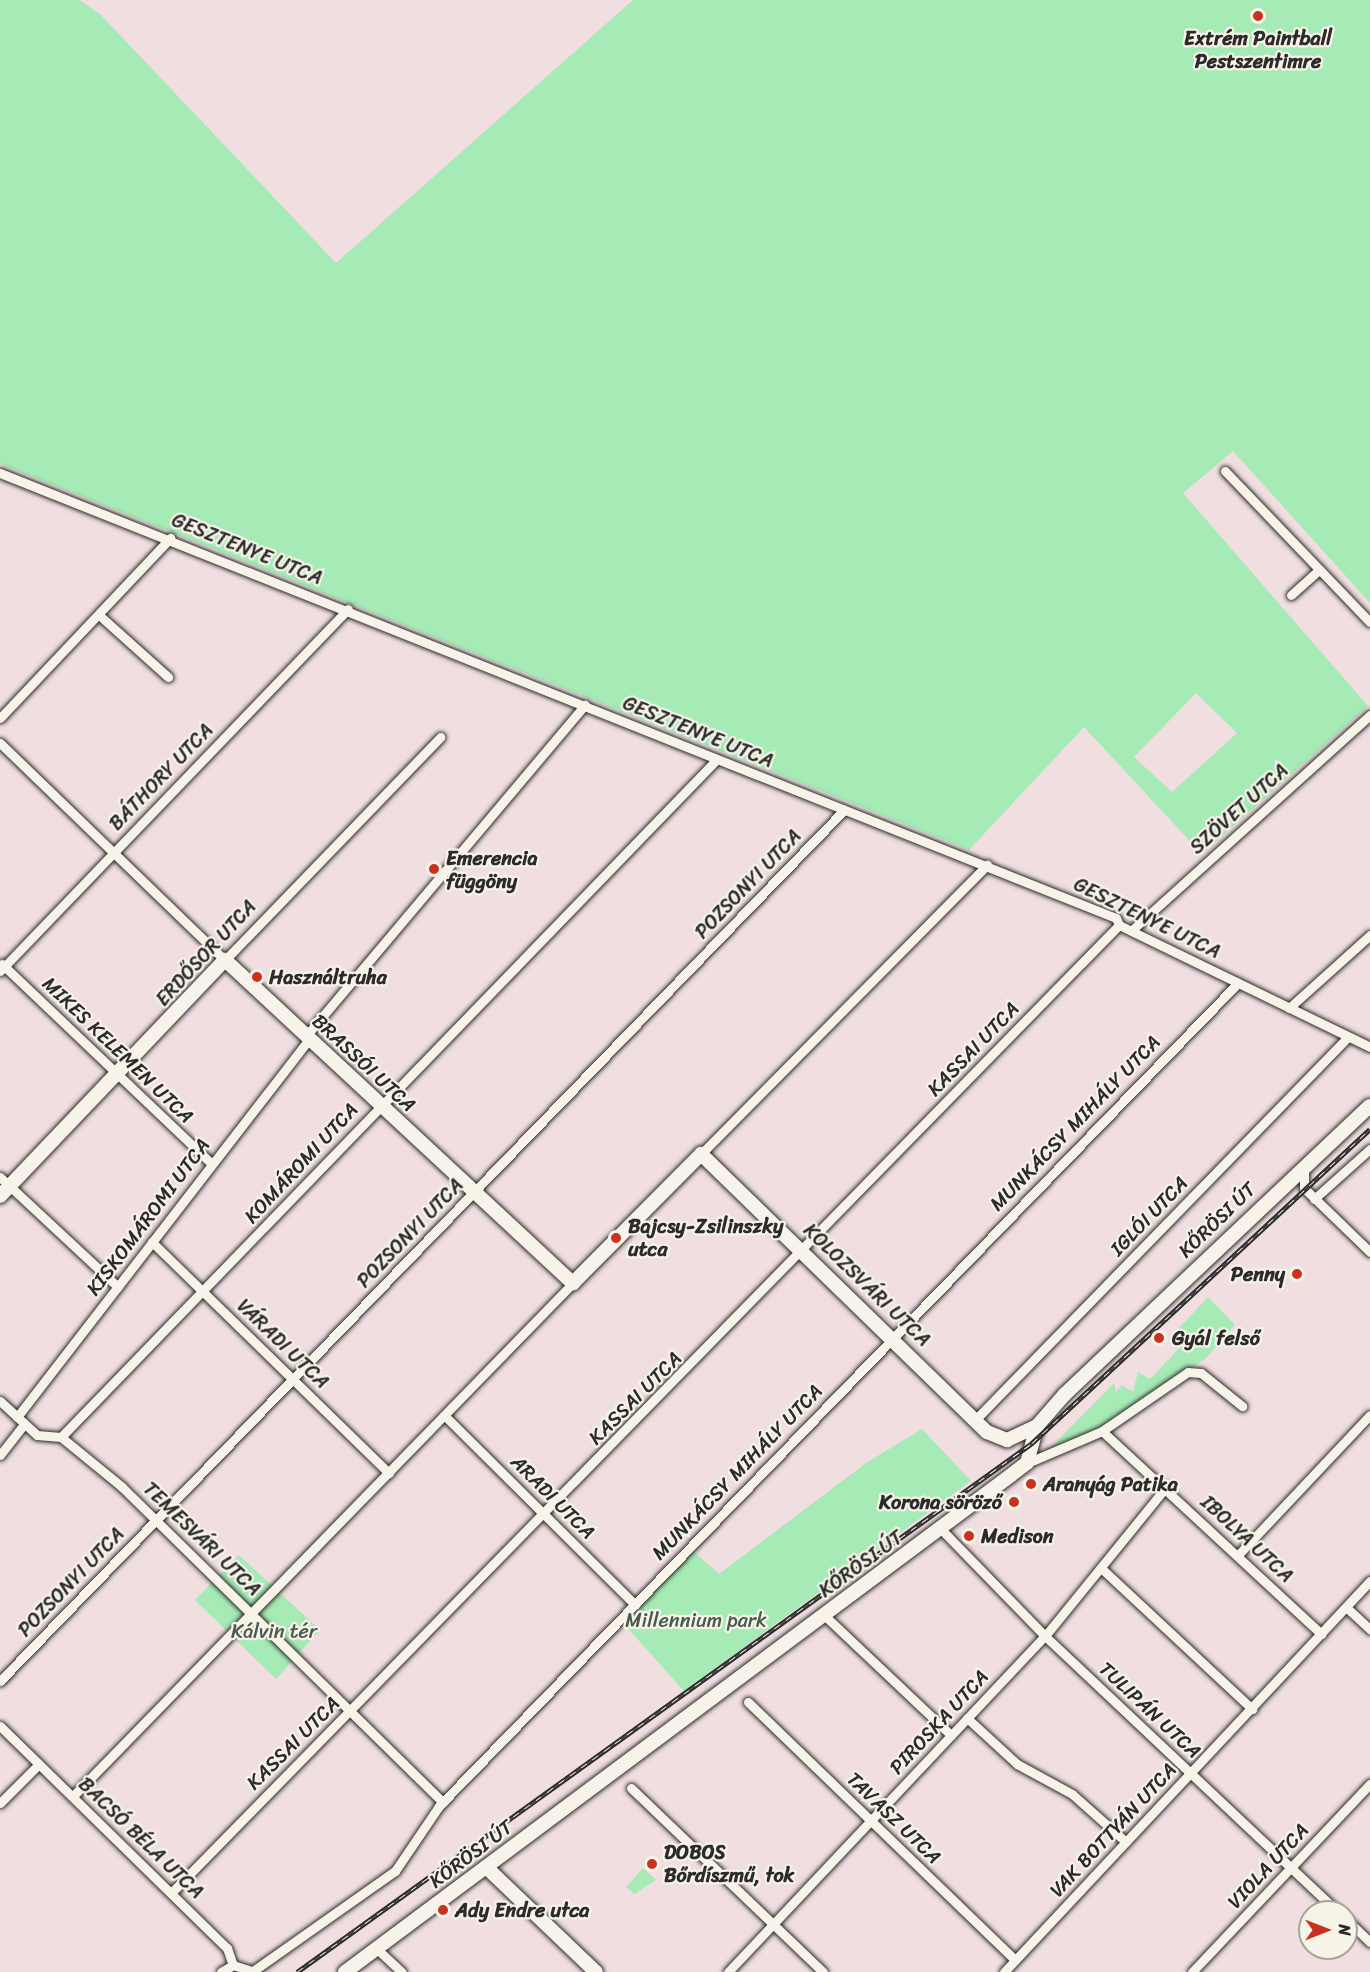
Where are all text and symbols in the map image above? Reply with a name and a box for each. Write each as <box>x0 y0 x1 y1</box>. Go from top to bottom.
marker: Extrém Paintball Pestszentimre <box>1251 9 1265 23</box>
place label: Extrém Paintball Pestszentimre <box>1184 26 1332 73</box>
street label: GESZTENYE UTCA <box>168 508 326 590</box>
street label: GESZTENYE UTCA <box>619 691 777 773</box>
street label: BÁTHORY UTCA <box>103 718 219 836</box>
street label: SZÖVET UTCA <box>1184 758 1294 860</box>
street label: POZSONYI UTCA <box>689 824 807 944</box>
place label: Emerencia függöny <box>446 846 538 893</box>
marker: Emerencia függöny <box>427 862 441 876</box>
street label: GESZTENYE UTCA <box>1070 872 1224 964</box>
street label: ERDŐSOR UTCA <box>150 894 262 1012</box>
place label: Használtruha <box>269 965 387 989</box>
marker: Használtruha <box>250 970 264 984</box>
street label: MIKES KELEMEN UTCA <box>37 971 199 1129</box>
street label: KASSAI UTCA <box>922 997 1024 1101</box>
street label: BRASSÓI UTCA <box>307 1008 421 1118</box>
street label: MUNKÁCSY MIHÁLY UTCA <box>984 1030 1166 1216</box>
street label: KOMÁROMI UTCA <box>239 1097 363 1229</box>
street label: KISKOMÁROMI UTCA <box>81 1134 215 1300</box>
street label: IGLÓI UTCA <box>1105 1171 1193 1261</box>
street label: POZSONYI UTCA <box>351 1173 469 1293</box>
street label: KŐRÖSI ÚT <box>1173 1177 1261 1263</box>
place label: Bajcsy-Zsilinszky utca <box>628 1214 783 1261</box>
street label: KOLOZSVÁRI UTCA <box>798 1218 936 1352</box>
marker: Bajcsy-Zsilinszky utca <box>609 1231 623 1245</box>
place label: Penny <box>1231 1262 1285 1286</box>
marker: Penny <box>1290 1267 1304 1281</box>
street label: VÁRADI UTCA <box>232 1294 334 1394</box>
place label: Gyál felső <box>1172 1326 1259 1350</box>
marker: Gyál felső <box>1150 1329 1168 1347</box>
street label: KASSAI UTCA <box>583 1346 687 1450</box>
street label: MUNKÁCSY MIHÁLY UTCA <box>646 1379 828 1565</box>
street label: ARADI UTCA <box>505 1449 601 1545</box>
place label: Aranyág Patika <box>1043 1472 1178 1496</box>
street label: TEMESVÁRI UTCA <box>138 1476 266 1602</box>
marker: Aranyág Patika <box>1024 1477 1038 1491</box>
place label: Korona söröző <box>878 1490 1002 1514</box>
street label: IBOLYA UTCA <box>1196 1490 1298 1588</box>
marker: Korona söröző <box>1007 1495 1021 1509</box>
street label: POZSONYI UTCA <box>12 1522 130 1642</box>
place label: Medison <box>981 1524 1054 1548</box>
street label: KŐRÖSI ÚT <box>814 1525 908 1603</box>
marker: Medison <box>962 1529 976 1543</box>
park label: Millennium park <box>625 1608 767 1632</box>
park label: Kálvin tér <box>231 1619 317 1643</box>
street label: TULIPÁN UTCA <box>1093 1656 1207 1764</box>
street label: PIROSKA UTCA <box>884 1664 994 1780</box>
street label: KASSAI UTCA <box>241 1691 345 1795</box>
street label: VAK BOTTYÁN UTCA <box>1045 1758 1181 1902</box>
street label: TAVASZ UTCA <box>841 1767 947 1869</box>
street label: BACSÓ BÉLA UTCA <box>73 1772 209 1904</box>
street label: KŐRÖSI ÚT <box>424 1815 518 1893</box>
street label: VIOLA UTCA <box>1222 1818 1314 1914</box>
place label: DOBOS Bőrdíszmű, tok <box>664 1840 795 1887</box>
marker: DOBOS Bőrdíszmű, tok <box>645 1857 659 1871</box>
place label: Ady Endre utca <box>455 1898 590 1922</box>
north arrow <box>1298 1900 1358 1960</box>
marker: Ady Endre utca <box>436 1903 450 1917</box>
text: N <box>1330 1924 1359 1936</box>

